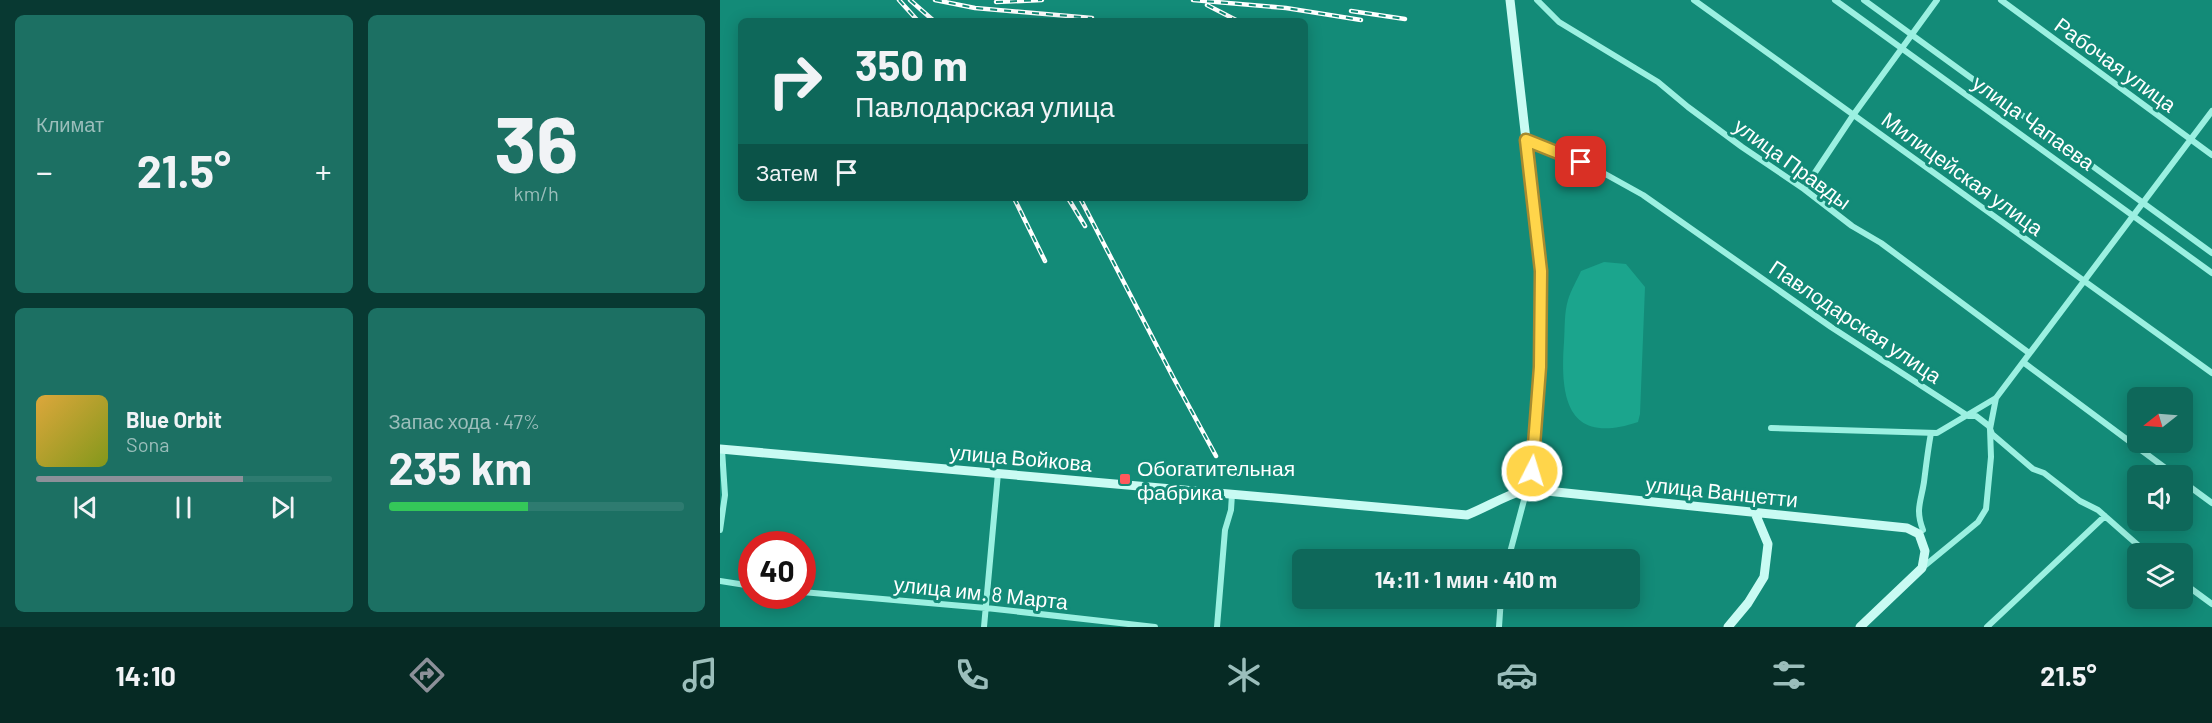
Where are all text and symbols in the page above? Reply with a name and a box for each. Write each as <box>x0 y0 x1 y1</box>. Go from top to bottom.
street label: Рабочая улица <box>2050 12 2182 117</box>
text: 350 m <box>855 39 968 89</box>
icon: right <box>756 42 834 120</box>
street label: улица Чапаева <box>1968 69 2100 175</box>
text: Павлодарская улица <box>855 90 1115 122</box>
text: 36 <box>494 95 578 189</box>
street label: Милицейская улица <box>1877 106 2049 240</box>
text: Климат <box>36 112 104 136</box>
street label: улица Правды <box>1730 112 1856 214</box>
pin <box>1555 136 1606 187</box>
text: 21.5° <box>137 143 231 197</box>
icon: arrive <box>1564 145 1597 178</box>
text: − <box>36 151 53 191</box>
text: + <box>315 151 332 191</box>
icon: arrive <box>830 156 863 189</box>
text: Затем <box>756 159 818 185</box>
text: km/h <box>514 181 559 205</box>
street label: Павлодарская улица <box>1765 254 1947 388</box>
north arrow <box>2127 387 2193 453</box>
map controls <box>2127 387 2193 609</box>
text: Blue Orbit <box>126 406 222 432</box>
text: Запас хода · 47% <box>389 409 540 433</box>
text: Sona <box>126 432 170 456</box>
street label: улица Войкова <box>949 438 1094 476</box>
position arrow <box>1500 439 1564 503</box>
text: 235 km <box>389 440 532 494</box>
place label: Обогатительная фабрика <box>1137 455 1295 504</box>
button: sound <box>2127 465 2193 531</box>
street label: улица Ванцетти <box>1645 471 1799 511</box>
marker: Обогатительная фабрика <box>1118 472 1132 486</box>
icon: previous <box>69 491 102 524</box>
icon: pause <box>167 491 200 524</box>
icon: next <box>266 491 299 524</box>
speed limit sign: 40 <box>738 531 816 609</box>
button: layers <box>2127 543 2193 609</box>
text: 14:11 · 1 мин · 410 m <box>1375 566 1557 592</box>
street label: улица им. 8 Марта <box>893 570 1070 614</box>
icon: directions <box>406 654 448 696</box>
icon: music <box>679 654 721 696</box>
icon: phone <box>951 654 993 696</box>
icon: climate <box>1223 654 1265 696</box>
icon: car <box>1496 654 1538 696</box>
icon: filters <box>1768 654 1810 696</box>
text: 14:10 <box>115 659 176 691</box>
text: 21.5° <box>2040 659 2097 691</box>

